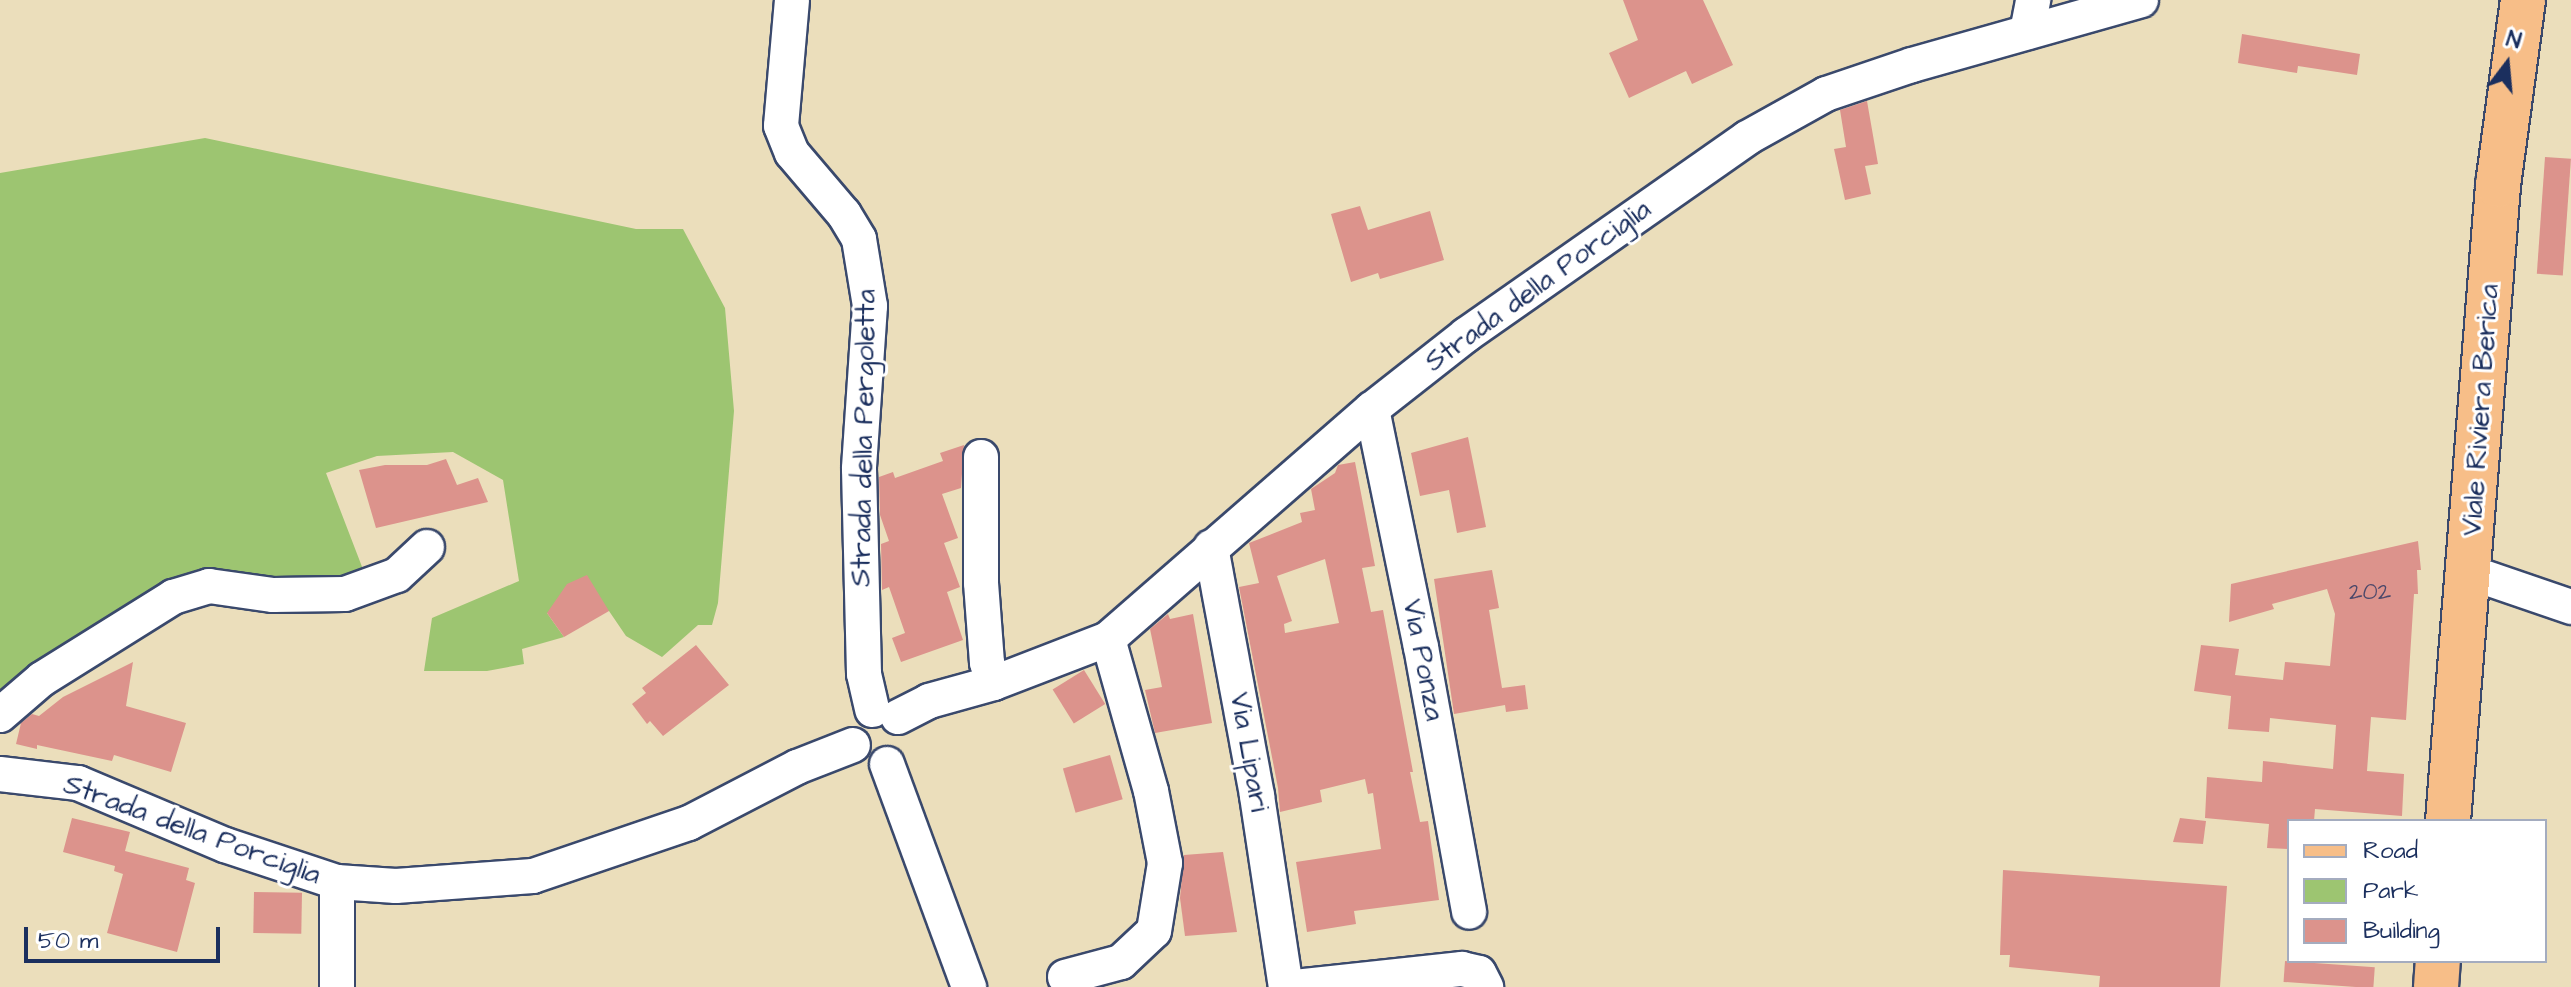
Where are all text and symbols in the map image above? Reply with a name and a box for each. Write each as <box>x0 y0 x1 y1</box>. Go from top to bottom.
north arrow <box>2467 24 2547 104</box>
text: N <box>2503 24 2525 57</box>
street label: Strada della Porciglia <box>1419 193 1657 379</box>
street label: Viale Riviera Berica <box>2455 283 2507 537</box>
street label: Strada della Pergoletta <box>845 289 883 587</box>
house number: 202 <box>2349 579 2391 607</box>
street label: Via Ponza <box>1395 596 1451 724</box>
street label: Via Lipari <box>1222 690 1276 814</box>
street label: Strada della Porciglia <box>59 768 325 892</box>
legend <box>2287 819 2547 963</box>
text: Road <box>2363 834 2418 868</box>
text: Park <box>2363 874 2419 908</box>
scale bar <box>28 911 224 961</box>
text: Building <box>2363 914 2440 948</box>
text: 50 m <box>38 924 98 958</box>

